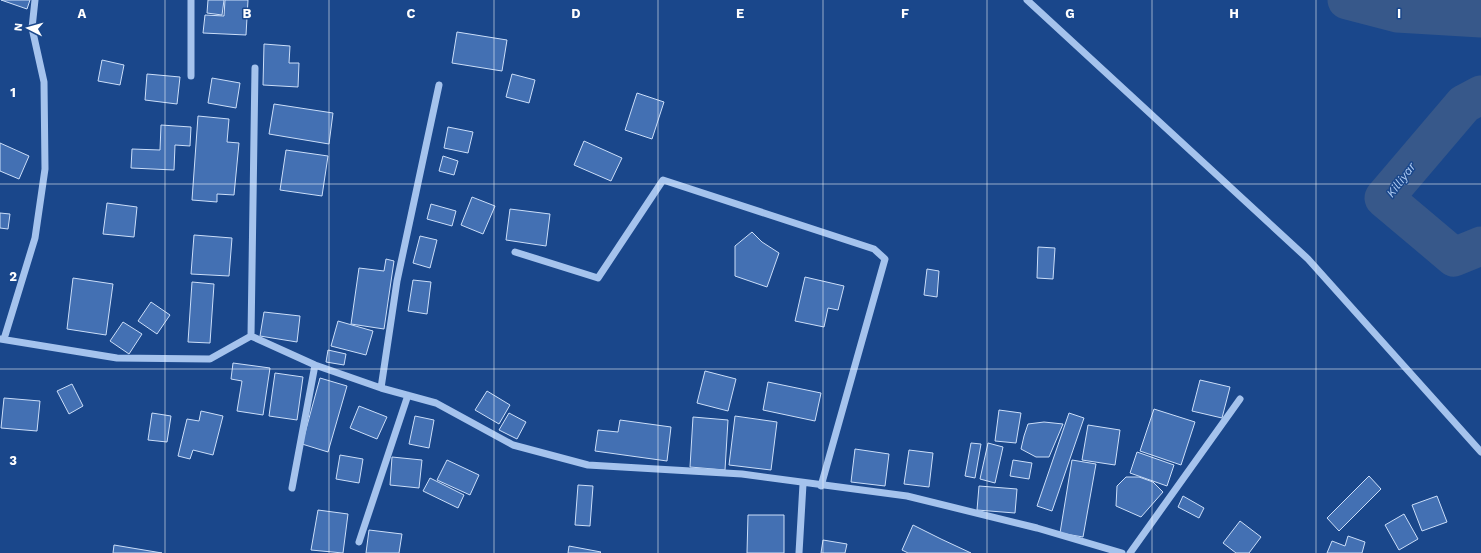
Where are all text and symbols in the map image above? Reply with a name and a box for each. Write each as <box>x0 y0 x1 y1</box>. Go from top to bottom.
text: A <box>78 6 87 21</box>
text: B <box>243 6 252 21</box>
text: C <box>407 6 416 21</box>
text: D <box>571 6 581 21</box>
text: E <box>736 6 744 21</box>
text: F <box>901 6 909 21</box>
text: G <box>1065 6 1075 21</box>
text: H <box>1229 6 1239 21</box>
text: I <box>1397 6 1401 21</box>
north arrow <box>8 8 48 48</box>
text: N <box>12 22 25 32</box>
text: 1 <box>10 85 16 100</box>
water label: Killiyar <box>1384 159 1419 200</box>
text: 2 <box>9 269 17 284</box>
text: 3 <box>9 453 17 468</box>

